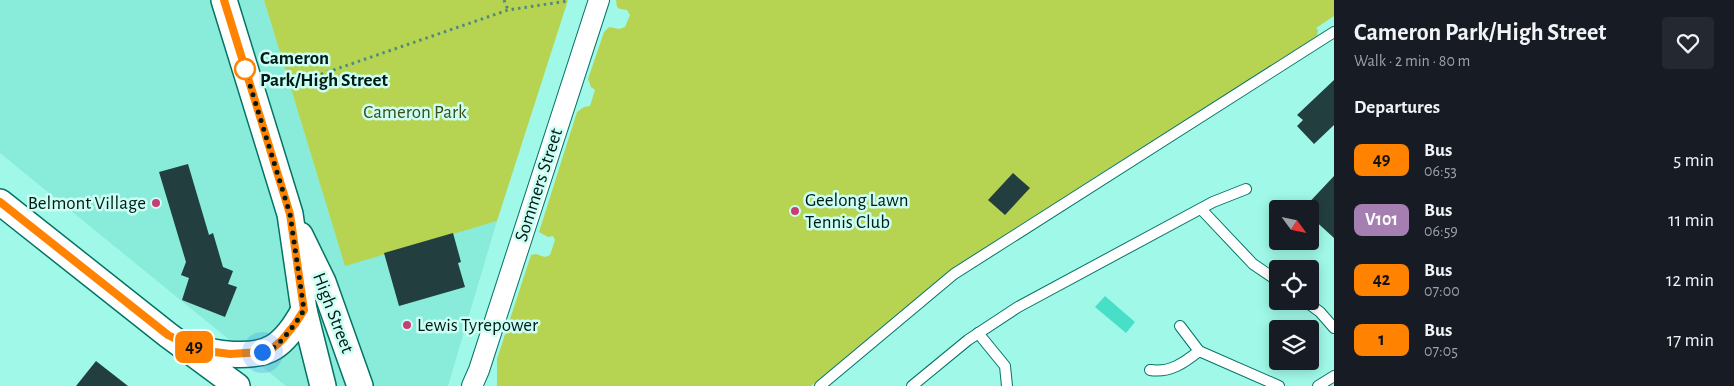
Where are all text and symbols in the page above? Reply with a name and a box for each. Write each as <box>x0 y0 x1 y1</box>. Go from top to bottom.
button: heart <box>1662 17 1714 69</box>
text: Cameron Park/High Street <box>1354 21 1606 45</box>
place label: Cameron Park/High Street <box>260 49 388 90</box>
text: Walk · 2 min · 80 m <box>1354 53 1470 69</box>
marker: Cameron Park/High Street <box>234 58 256 80</box>
text: Departures <box>1354 98 1440 117</box>
park label: Cameron Park <box>363 103 467 122</box>
street label: Sommers Street <box>512 126 566 244</box>
text: Bus <box>1424 141 1452 160</box>
text: 49 <box>1373 151 1390 169</box>
text: 5 min <box>1673 151 1714 170</box>
text: 06:53 <box>1424 163 1457 179</box>
place label: Geelong Lawn Tennis Club <box>805 191 909 232</box>
place label: Belmont Village <box>28 194 146 213</box>
marker: Belmont Village <box>150 197 162 209</box>
north arrow <box>1269 200 1319 250</box>
map controls <box>1269 200 1319 370</box>
text: Bus <box>1424 201 1452 220</box>
marker: Geelong Lawn Tennis Club <box>789 205 801 217</box>
text: V101 <box>1365 211 1398 229</box>
text: 11 min <box>1668 211 1714 230</box>
text: 06:59 <box>1424 223 1458 239</box>
button: locate <box>1269 260 1319 310</box>
text: Bus <box>1424 261 1452 280</box>
street label: High Street <box>309 270 357 356</box>
text: 42 <box>1373 271 1390 289</box>
text: 12 min <box>1666 271 1714 290</box>
text: 07:00 <box>1424 283 1460 299</box>
place label: Lewis Tyrepower <box>417 316 538 335</box>
marker: Lewis Tyrepower <box>401 319 413 331</box>
button: layers <box>1269 320 1319 370</box>
text: Bus <box>1424 321 1452 340</box>
line badge: 49 <box>172 331 216 363</box>
text: 1 <box>1378 331 1385 349</box>
text: 17 min <box>1667 331 1714 350</box>
text: 49 <box>185 338 203 356</box>
your location <box>250 340 275 365</box>
text: 07:05 <box>1424 343 1458 359</box>

